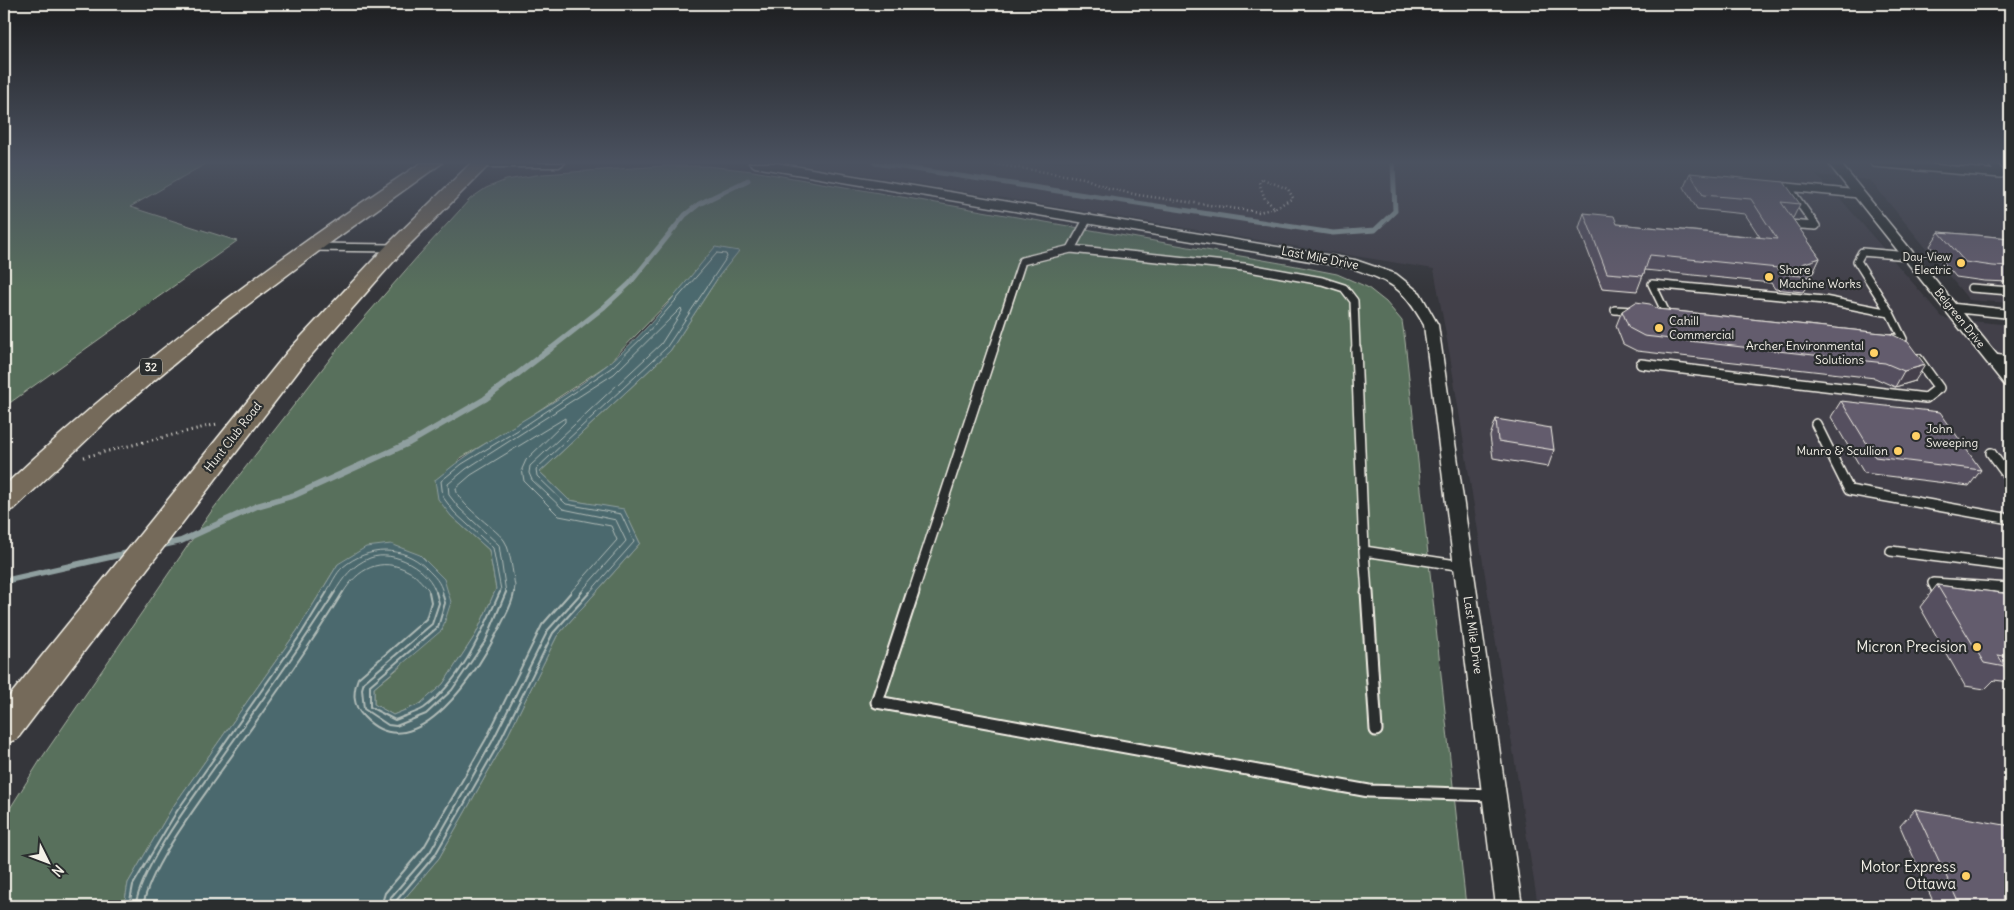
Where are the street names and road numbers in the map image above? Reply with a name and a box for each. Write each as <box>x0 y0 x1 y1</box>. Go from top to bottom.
street label: Last Mile Drive <box>1280 243 1360 272</box>
street label: Belgreen Drive <box>1932 285 1988 351</box>
road number: 32 <box>140 358 162 376</box>
street label: Hunt Club Road <box>201 399 265 475</box>
street label: Last Mile Drive <box>1461 595 1486 675</box>

